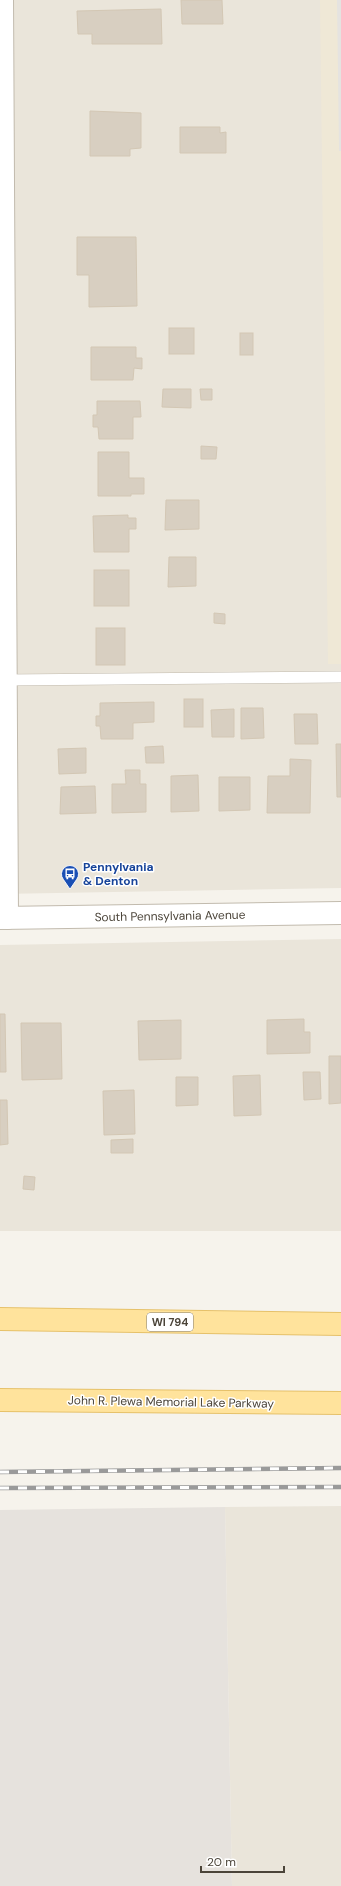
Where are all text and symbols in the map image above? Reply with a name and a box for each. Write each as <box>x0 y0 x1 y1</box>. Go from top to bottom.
place label: Pennylvania & Denton <box>83 859 154 889</box>
bus stop icon: Pennylvania & Denton <box>60 864 80 889</box>
street label: South Pennsylvania Avenue <box>94 907 246 925</box>
road number: WI 794 <box>147 1313 193 1331</box>
street label: John R. Plewa Memorial Lake Parkway <box>68 1392 275 1412</box>
scale bar <box>201 1848 284 1874</box>
text: 20 m <box>207 1854 236 1870</box>

